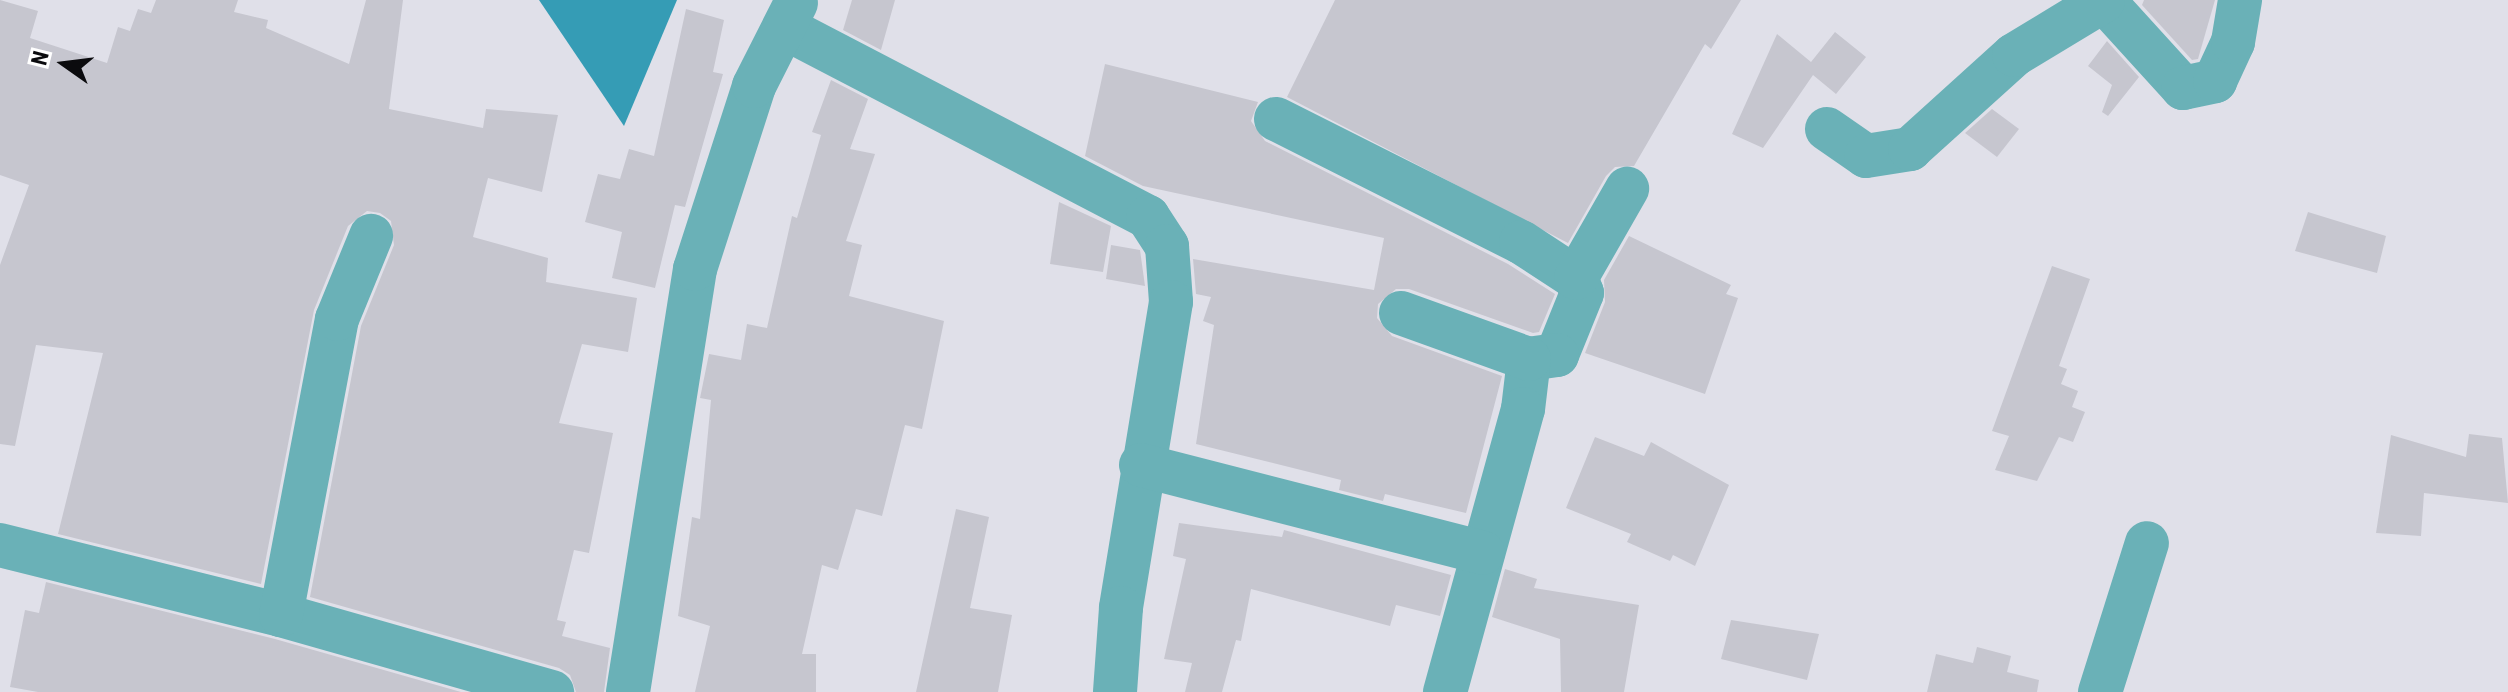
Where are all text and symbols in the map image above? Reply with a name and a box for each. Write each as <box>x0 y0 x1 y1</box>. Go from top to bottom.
north arrow <box>24 24 104 104</box>
text: N <box>26 49 54 68</box>

